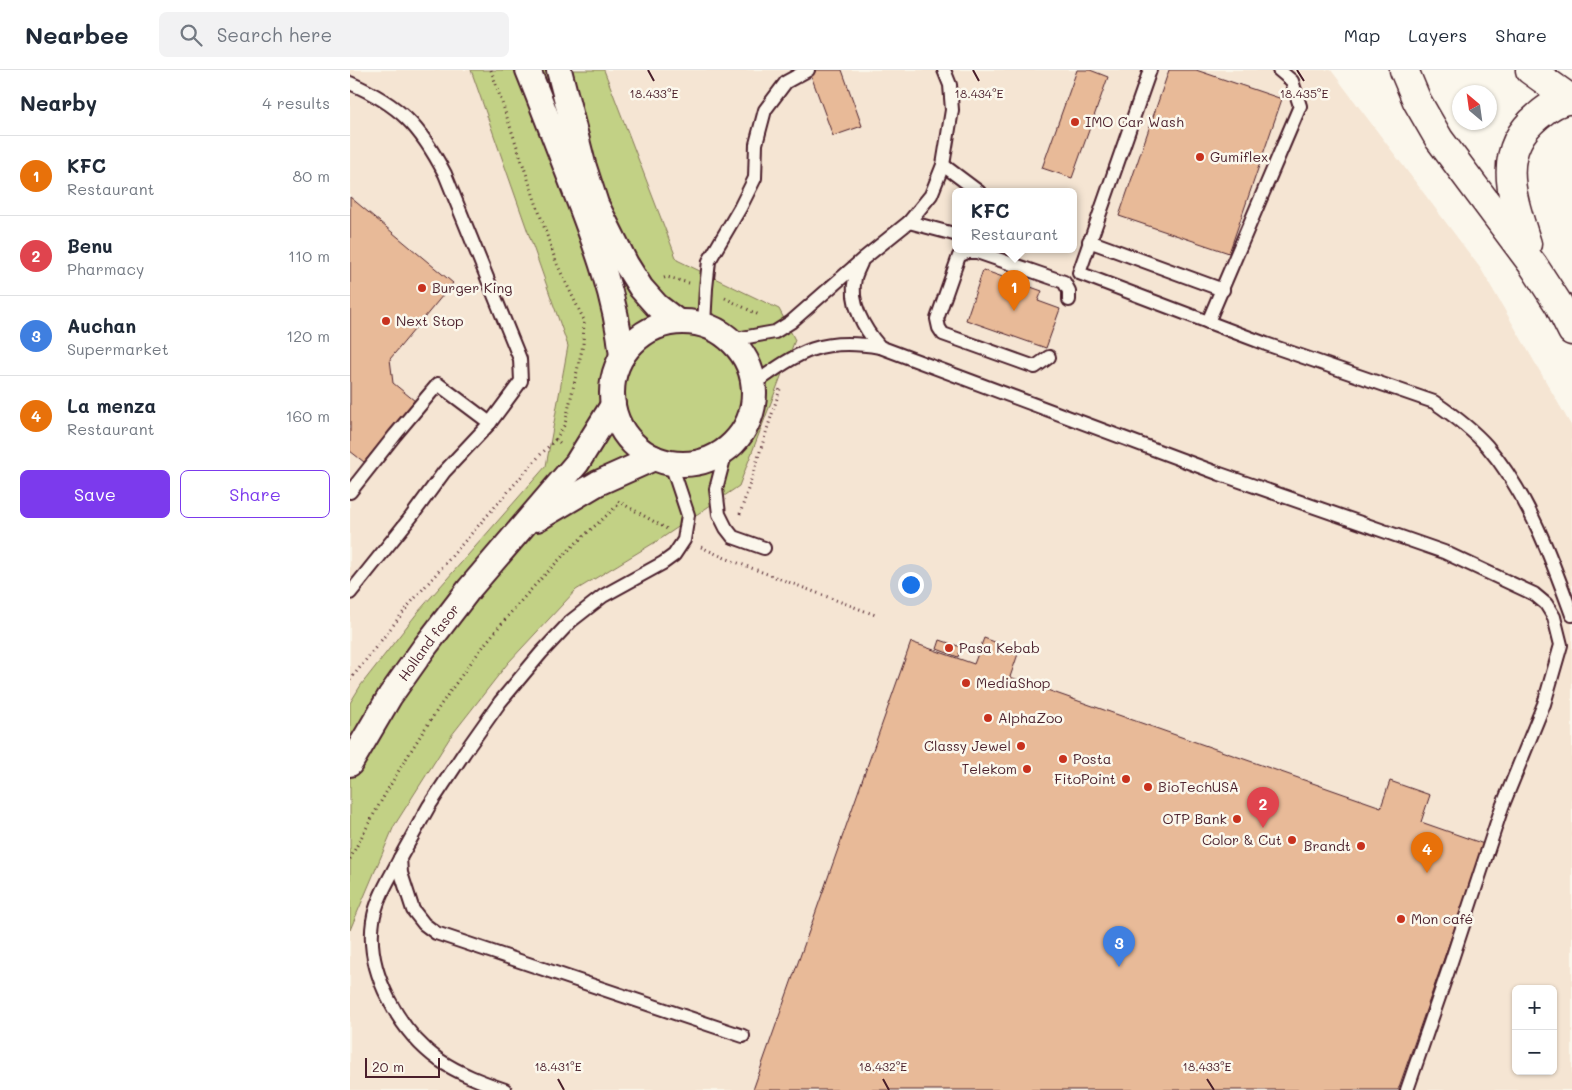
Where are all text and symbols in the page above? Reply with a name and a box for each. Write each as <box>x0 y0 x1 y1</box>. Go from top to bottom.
search box <box>159 12 509 57</box>
text: Nearbee <box>25 19 129 50</box>
icon: search <box>177 21 205 49</box>
text: Search here <box>217 22 332 47</box>
text: Map <box>1344 23 1380 47</box>
text: Layers <box>1408 23 1467 47</box>
text: Share <box>1495 23 1547 47</box>
text: 18.433°E <box>630 85 679 101</box>
text: 18.434°E <box>955 85 1004 101</box>
text: 18.435°E <box>1280 85 1328 101</box>
north arrow <box>1452 85 1497 130</box>
text: Nearby <box>20 89 97 116</box>
text: 4 results <box>262 92 330 113</box>
place label: IMO Car Wash <box>1085 112 1184 131</box>
marker: IMO Car Wash <box>1069 116 1081 128</box>
place label: Gumiflex <box>1210 147 1268 166</box>
marker: Gumiflex <box>1194 151 1206 163</box>
text: KFC <box>67 153 106 178</box>
text: 1 <box>32 165 40 186</box>
text: 80 m <box>293 165 330 186</box>
text: Restaurant <box>67 178 155 199</box>
popup <box>952 188 1077 253</box>
text: KFC <box>971 198 1009 223</box>
text: Restaurant <box>971 223 1058 244</box>
text: Benu <box>67 233 113 258</box>
text: 2 <box>32 245 40 266</box>
text: 110 m <box>288 245 330 266</box>
text: Pharmacy <box>67 258 144 279</box>
pin: 1 <box>998 270 1030 311</box>
place label: Burger King <box>432 278 512 297</box>
marker: Burger King <box>416 282 428 294</box>
place label: Next Stop <box>396 311 464 330</box>
text: Auchan <box>67 313 136 338</box>
marker: Next Stop <box>380 315 392 327</box>
text: 3 <box>31 325 41 346</box>
text: 120 m <box>286 325 330 346</box>
text: Supermarket <box>67 338 169 359</box>
text: La menza <box>67 393 156 418</box>
text: 4 <box>31 405 41 426</box>
text: 160 m <box>285 405 330 426</box>
text: Restaurant <box>67 418 155 439</box>
button: Save <box>20 470 170 518</box>
button: Share <box>180 470 330 518</box>
your location <box>898 572 924 598</box>
street label: Holland fasor <box>394 600 463 685</box>
place label: Pasa Kebab <box>959 638 1040 657</box>
marker: Pasa Kebab <box>943 642 955 654</box>
place label: MediaShop <box>976 673 1050 692</box>
marker: MediaShop <box>960 677 972 689</box>
place label: AlphaZoo <box>998 708 1062 727</box>
marker: AlphaZoo <box>982 712 994 724</box>
place label: Classy Jewel <box>924 736 1011 755</box>
marker: Classy Jewel <box>1015 740 1027 752</box>
place label: Posta <box>1073 749 1112 768</box>
marker: Posta <box>1057 753 1069 765</box>
place label: Telekom <box>961 759 1017 778</box>
marker: Telekom <box>1021 763 1033 775</box>
place label: FitoPoint <box>1054 769 1116 788</box>
marker: FitoPoint <box>1120 773 1132 785</box>
place label: BioTechUSA <box>1158 777 1239 796</box>
marker: BioTechUSA <box>1142 781 1154 793</box>
pin: 2 <box>1247 787 1279 828</box>
place label: OTP Bank <box>1162 809 1227 828</box>
marker: OTP Bank <box>1231 813 1243 825</box>
place label: Color & Cut <box>1202 830 1282 849</box>
pin: 4 <box>1411 832 1443 873</box>
marker: Color & Cut <box>1286 834 1298 846</box>
place label: Brandt <box>1304 836 1351 855</box>
marker: Brandt <box>1355 840 1367 852</box>
place label: Mon café <box>1411 909 1473 928</box>
marker: Mon café <box>1395 913 1407 925</box>
pin: 3 <box>1103 926 1135 967</box>
map controls <box>1512 985 1557 1075</box>
button: + <box>1512 985 1557 1030</box>
button: − <box>1512 1030 1557 1075</box>
scale bar <box>365 1055 440 1078</box>
text: 20 m <box>372 1057 404 1076</box>
text: 18.431°E <box>534 1058 582 1074</box>
text: 18.432°E <box>859 1058 907 1074</box>
text: 18.433°E <box>1183 1058 1232 1074</box>

